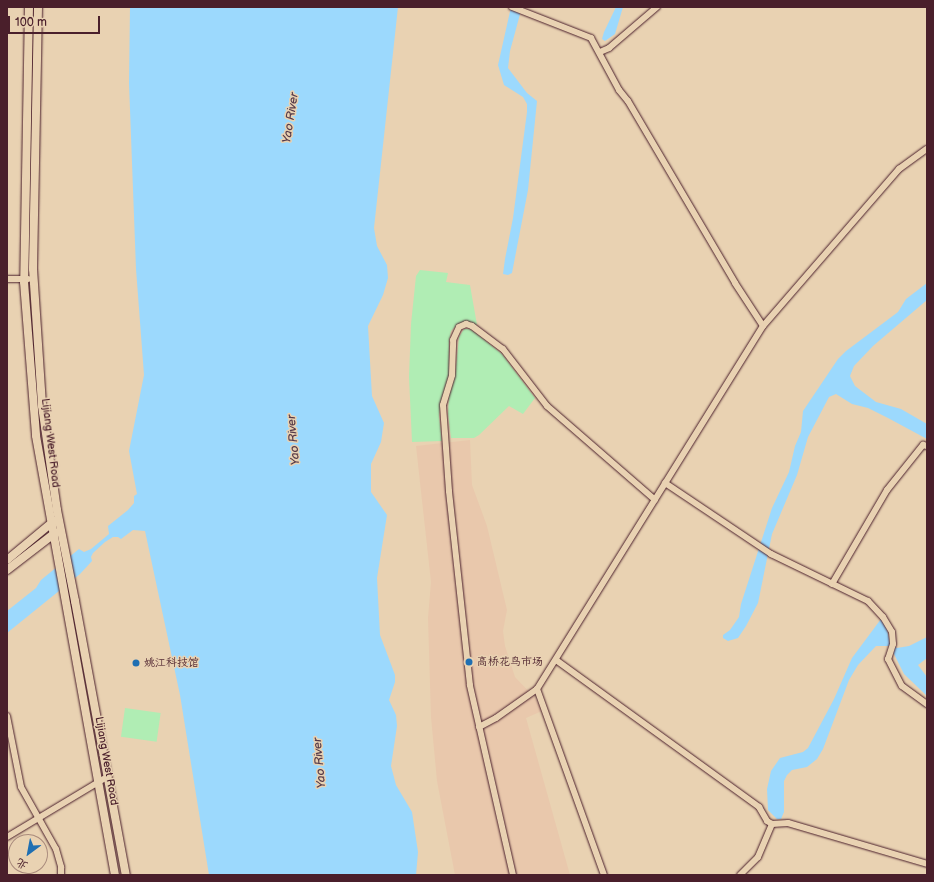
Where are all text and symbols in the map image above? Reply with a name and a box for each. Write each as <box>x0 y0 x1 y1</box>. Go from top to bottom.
scale bar <box>10 8 102 34</box>
text: 100 m <box>15 15 47 30</box>
water label: Yao River <box>280 92 302 144</box>
street label: Lijiang West Road <box>38 397 62 489</box>
water label: Yao River <box>285 414 303 466</box>
place label: 高桥花鸟市场 <box>477 655 543 669</box>
place label: 姚江科技馆 <box>144 656 199 670</box>
marker: 高桥花鸟市场 <box>464 657 474 667</box>
marker: 姚江科技馆 <box>131 658 141 668</box>
street label: Lijiang West Road <box>92 715 120 807</box>
water label: Yao River <box>311 737 329 789</box>
north arrow <box>8 834 48 874</box>
text: 北 <box>14 855 30 872</box>

